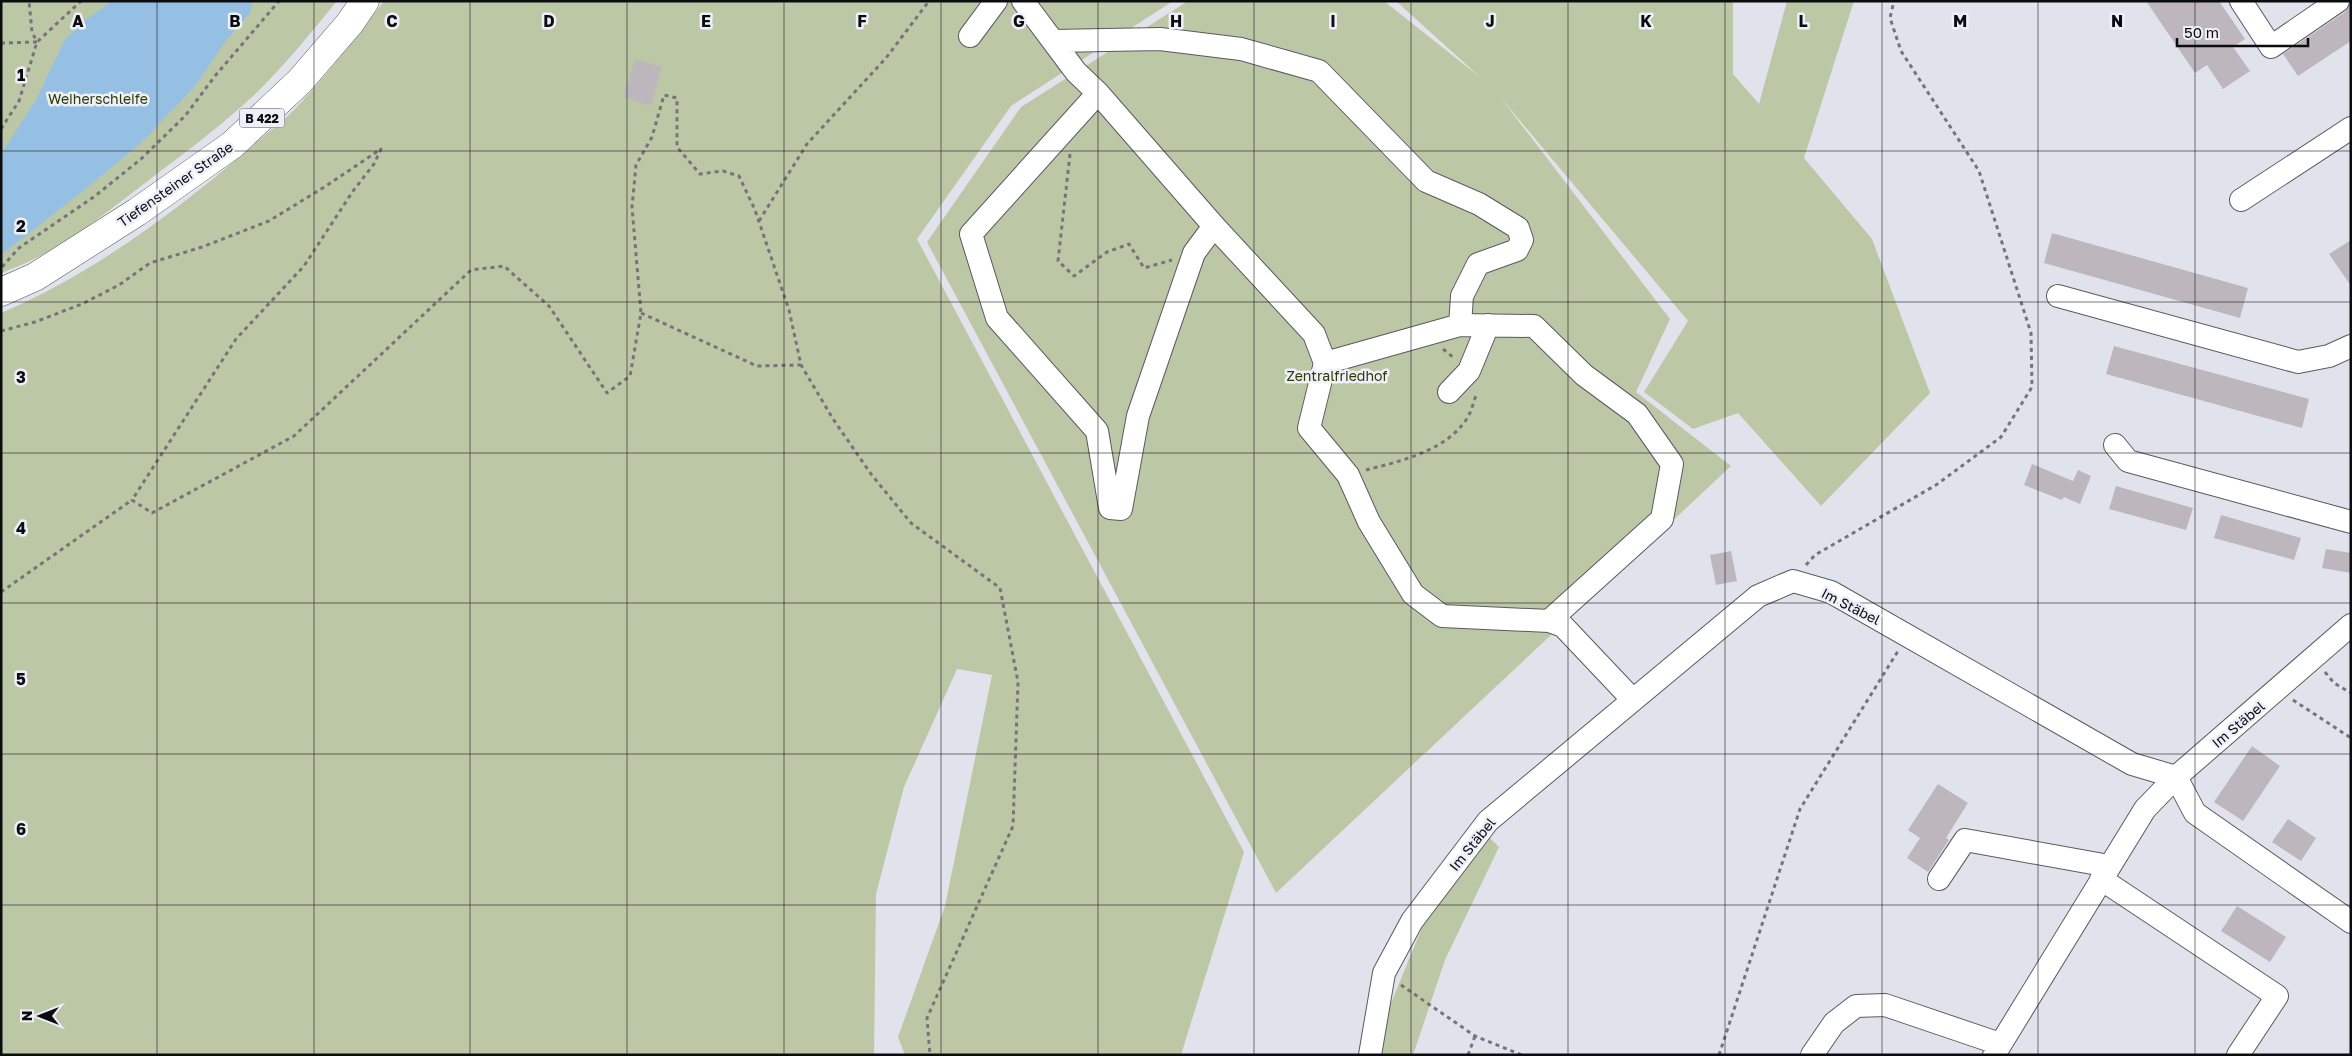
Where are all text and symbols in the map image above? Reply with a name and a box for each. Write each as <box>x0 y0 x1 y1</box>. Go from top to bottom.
text: A <box>72 11 84 31</box>
text: B <box>229 11 241 31</box>
text: C <box>386 11 398 31</box>
text: D <box>543 11 555 31</box>
text: E <box>701 11 711 31</box>
text: F <box>857 11 867 31</box>
text: G <box>1013 11 1025 31</box>
text: H <box>1170 11 1182 31</box>
text: I <box>1330 11 1336 31</box>
text: J <box>1485 11 1495 31</box>
text: K <box>1640 11 1652 31</box>
text: L <box>1798 11 1808 31</box>
text: M <box>1953 11 1967 31</box>
text: N <box>2111 11 2123 31</box>
scale bar <box>2177 15 2308 47</box>
text: 50 m <box>2184 23 2219 41</box>
text: 1 <box>17 65 25 85</box>
park label: Weiherschleife <box>48 90 148 107</box>
road number: B 422 <box>240 109 284 128</box>
street label: Tiefensteiner Straße <box>114 138 236 230</box>
text: 2 <box>16 216 26 236</box>
text: 3 <box>16 367 26 387</box>
park label: Zentralfriedhof <box>1287 367 1387 384</box>
text: 4 <box>16 518 26 538</box>
street label: Im Stäbel <box>1819 584 1883 628</box>
text: 5 <box>16 669 26 689</box>
street label: Im Stäbel <box>2208 697 2268 751</box>
street label: Im Stäbel <box>1445 814 1499 874</box>
text: 6 <box>16 819 26 839</box>
north arrow <box>15 991 65 1041</box>
text: N <box>18 1011 35 1021</box>

